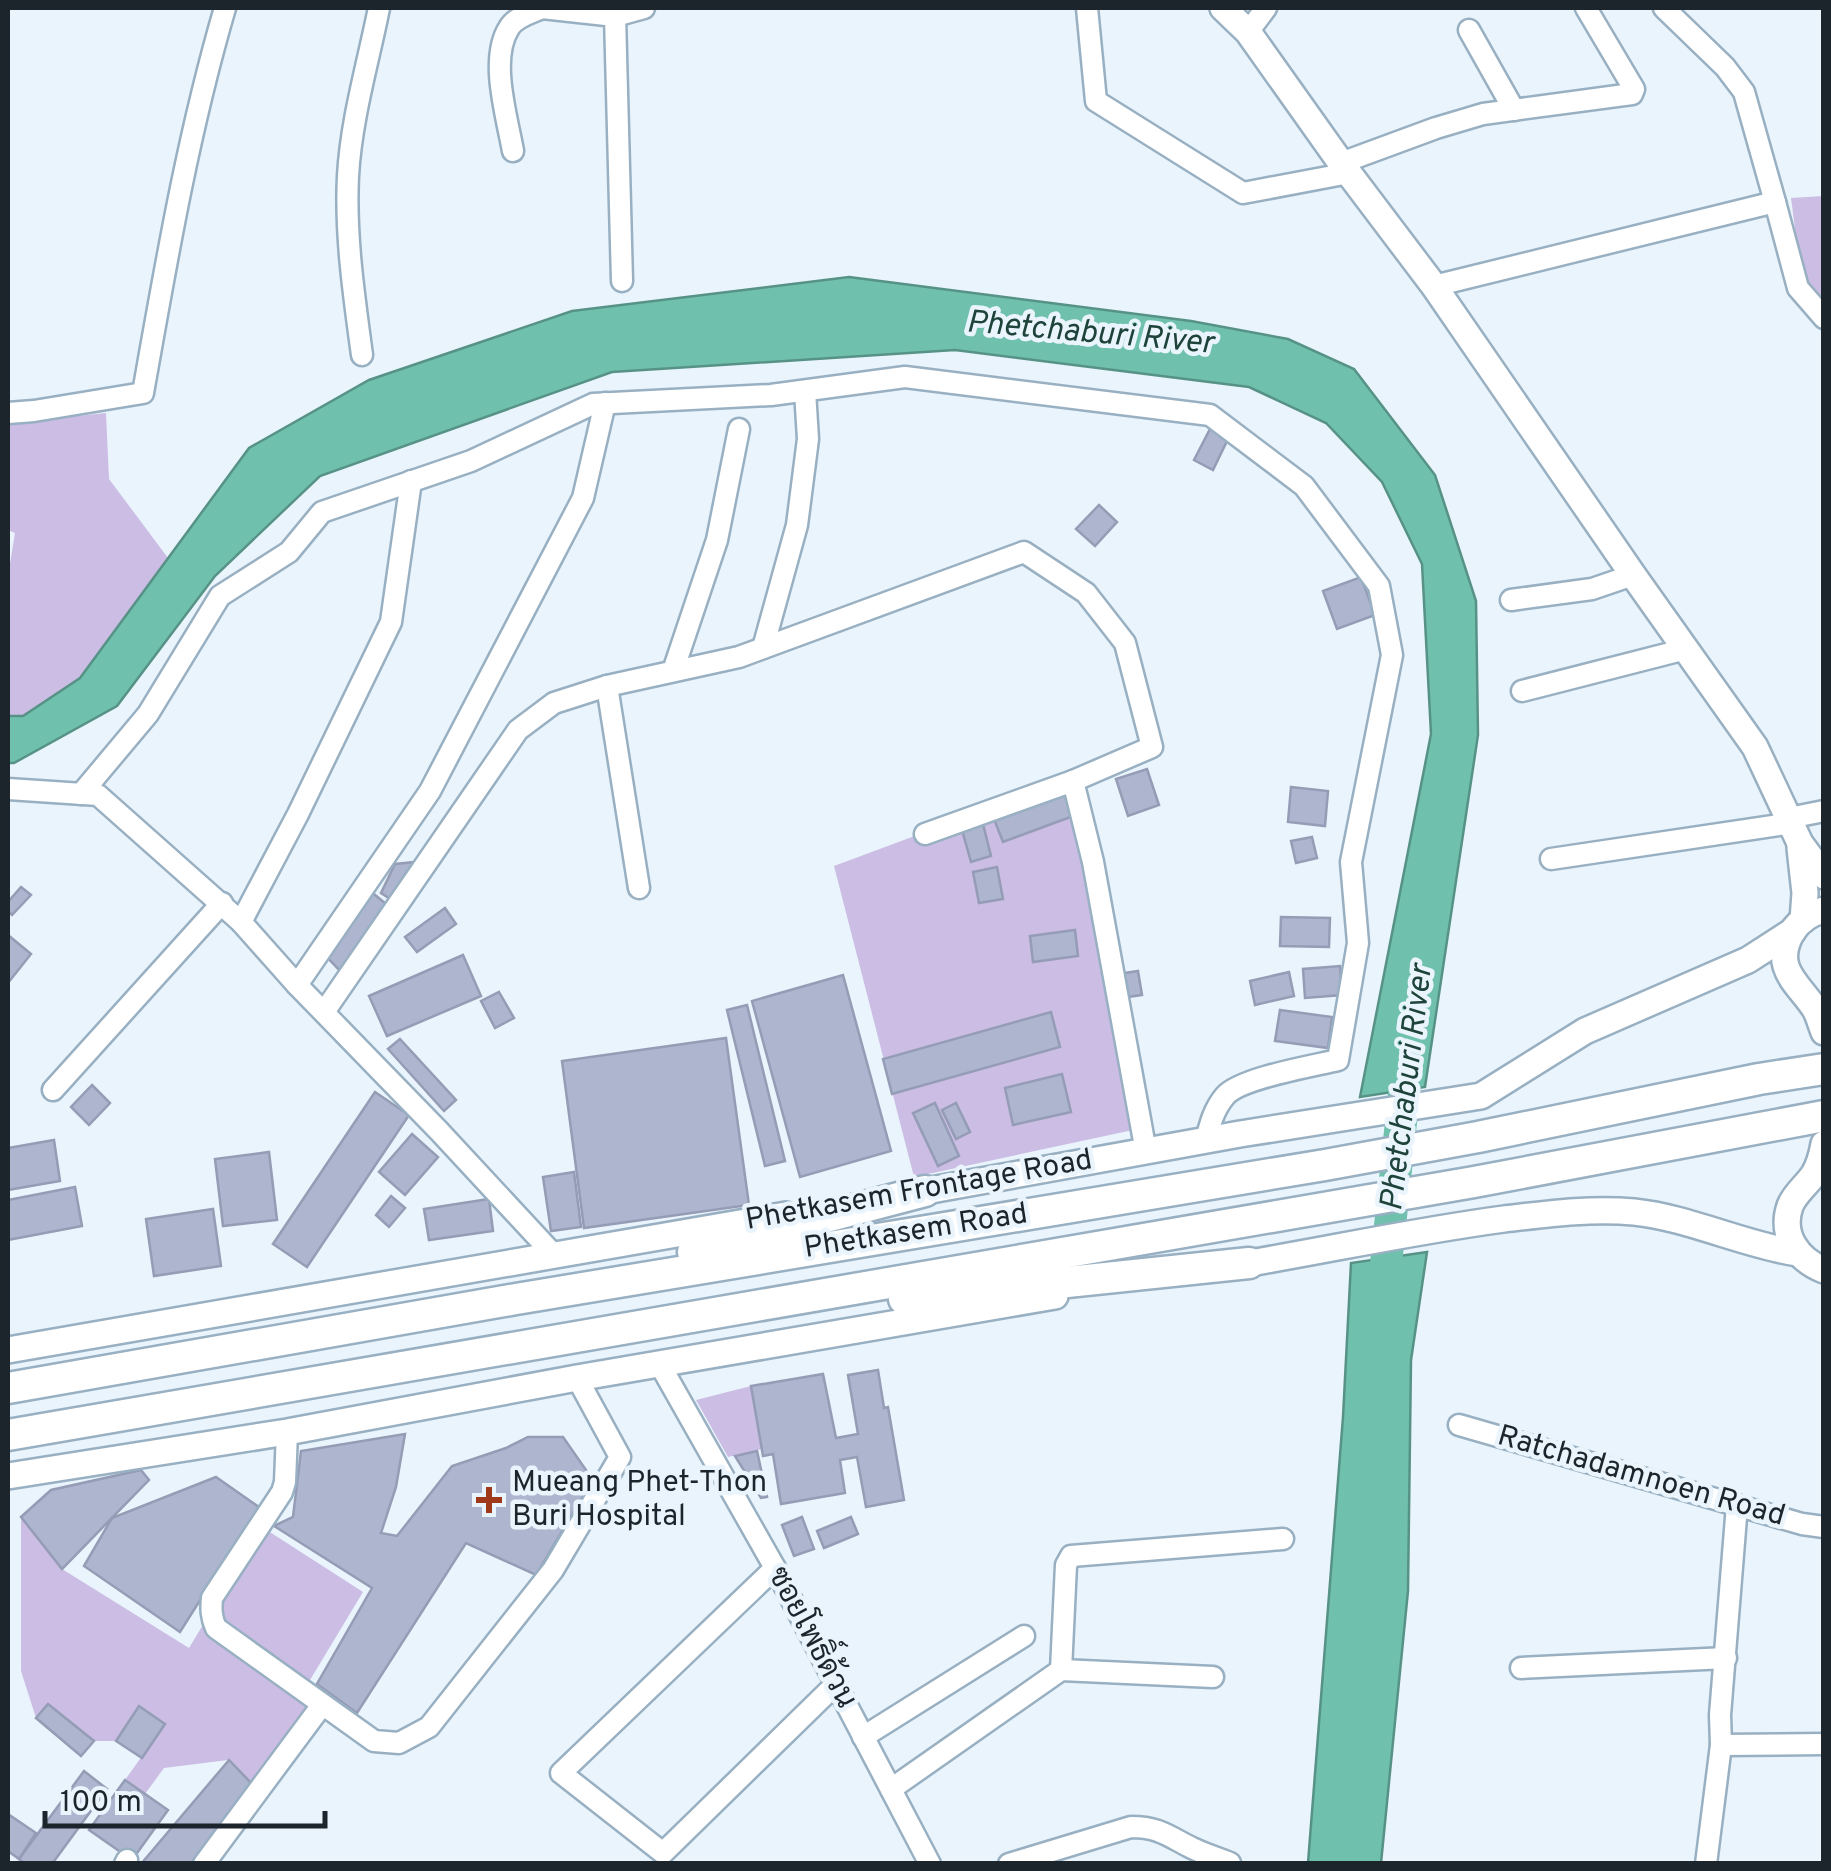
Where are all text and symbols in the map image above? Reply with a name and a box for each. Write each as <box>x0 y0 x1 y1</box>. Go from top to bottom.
water label: Phetchaburi River <box>965 303 1218 365</box>
water label: Phetchaburi River <box>1373 960 1443 1213</box>
street label: Phetkasem Frontage Road <box>743 1142 1095 1240</box>
street label: Phetkasem Road <box>802 1196 1030 1268</box>
street label: Ratchadamnoen Road <box>1493 1418 1789 1536</box>
place label: Mueang Phet-Thon Buri Hospital <box>512 1465 767 1536</box>
marker: Mueang Phet-Thon Buri Hospital <box>476 1487 502 1513</box>
street label: ซอยโพธิ์ด้วน <box>758 1556 873 1715</box>
scale bar <box>45 1766 325 1828</box>
text: 100 m <box>60 1785 142 1822</box>

